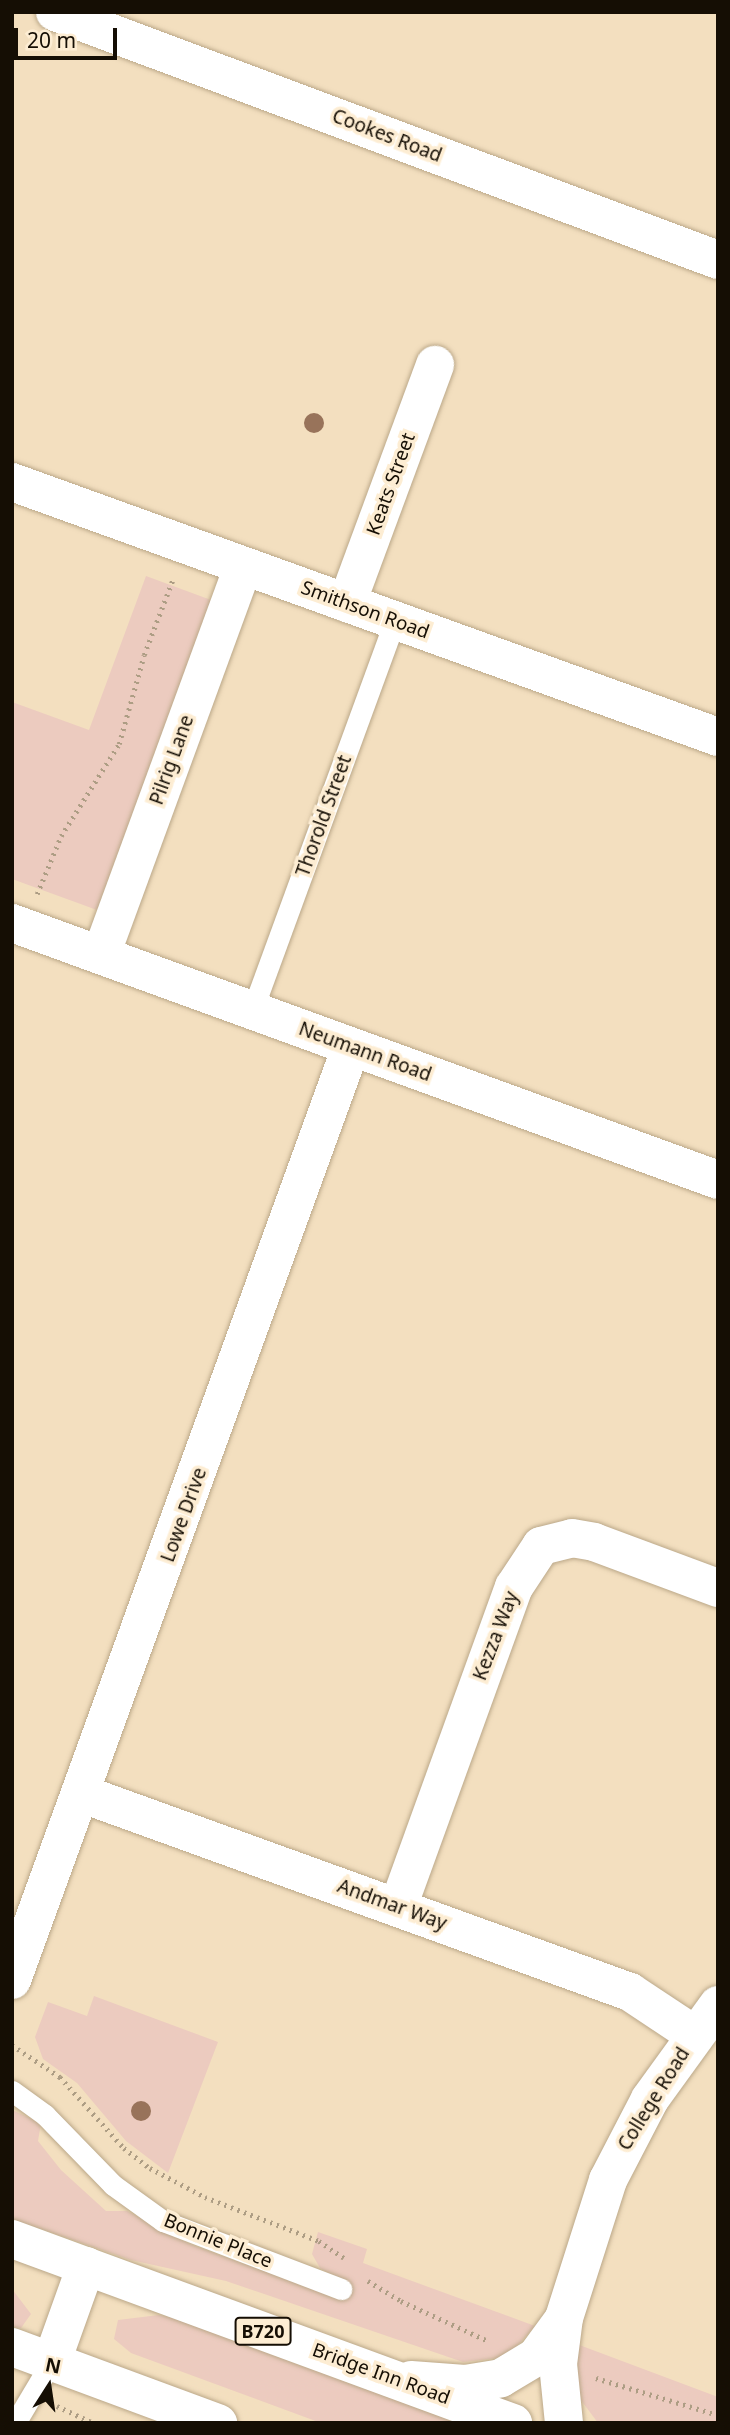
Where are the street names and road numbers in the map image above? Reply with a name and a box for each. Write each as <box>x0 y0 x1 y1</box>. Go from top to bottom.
street label: Cookes Road <box>329 105 445 167</box>
street label: Keats Street <box>362 430 420 538</box>
street label: Smithson Road <box>298 576 432 644</box>
street label: Pilrig Lane <box>145 712 199 808</box>
street label: Thorold Street <box>292 752 356 880</box>
street label: Neumann Road <box>296 1017 434 1087</box>
street label: Lowe Drive <box>156 1465 212 1565</box>
street label: Kezza Way <box>469 1588 523 1684</box>
street label: Andmar Way <box>334 1875 450 1935</box>
street label: College Road <box>613 2043 695 2155</box>
street label: Bonnie Place <box>161 2209 275 2273</box>
road number: B720 <box>233 2316 293 2346</box>
street label: Bridge Inn Road <box>309 2339 453 2409</box>

